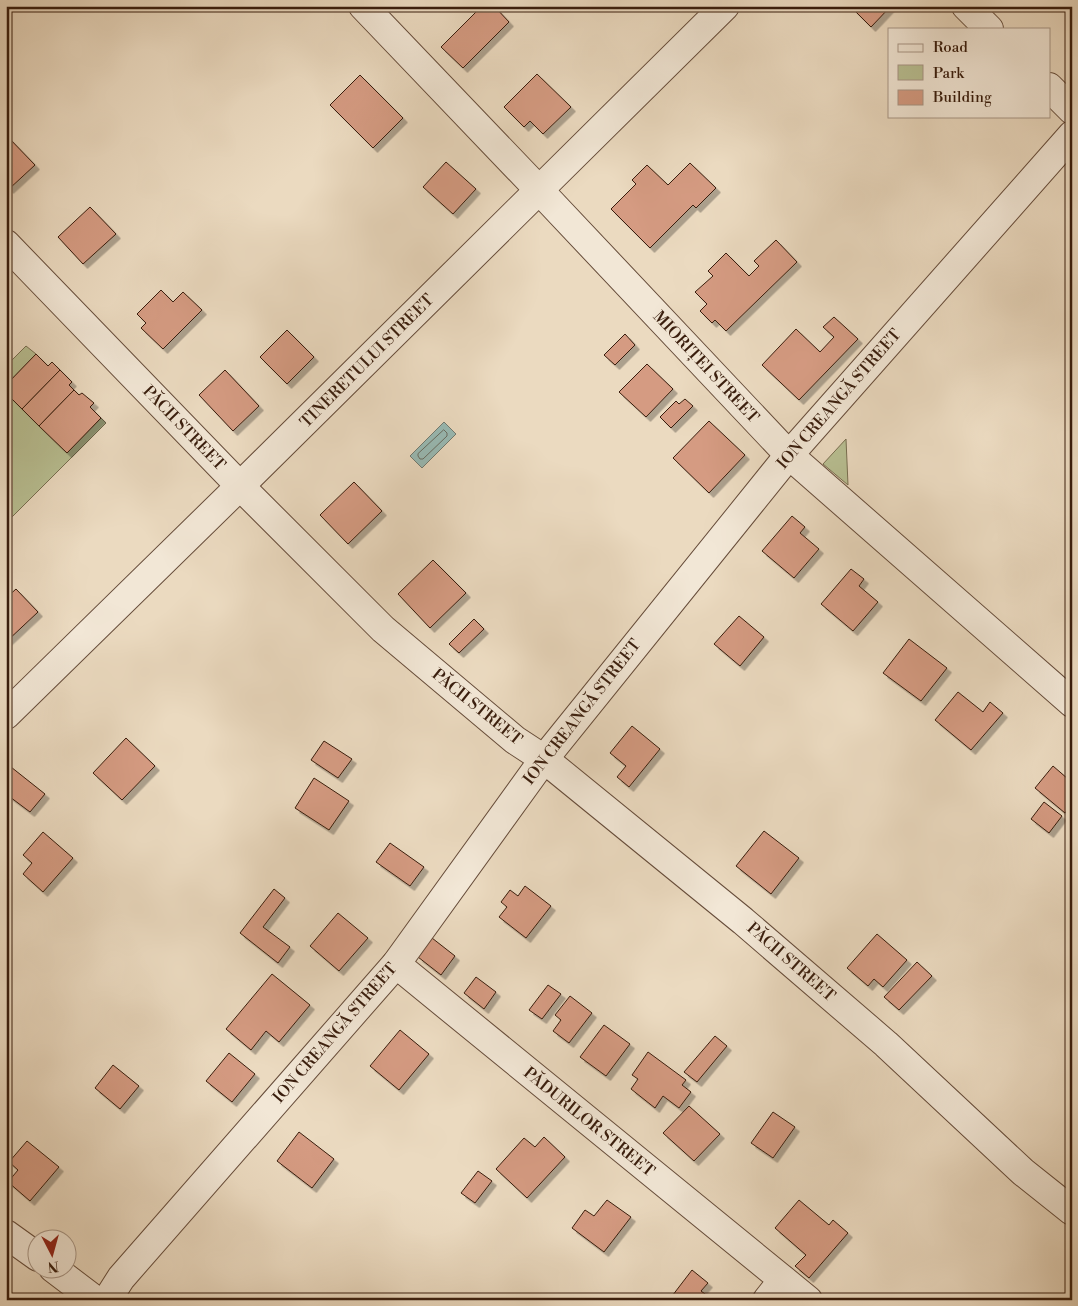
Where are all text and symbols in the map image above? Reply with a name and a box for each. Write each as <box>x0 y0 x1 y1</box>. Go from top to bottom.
legend <box>888 28 1050 118</box>
text: Road <box>933 38 968 57</box>
text: Park <box>933 64 965 83</box>
text: Building <box>932 88 992 107</box>
street label: TINERETULUI STREET <box>296 290 438 432</box>
street label: MIORIȚEI STREET <box>649 307 763 427</box>
street label: ION CREANGĂ STREET <box>771 324 905 473</box>
street label: PĂCII STREET <box>138 380 231 475</box>
street label: ION CREANGĂ STREET <box>517 634 645 789</box>
street label: PĂCII STREET <box>428 663 528 750</box>
street label: PĂCII STREET <box>743 917 841 1006</box>
street label: ION CREANGĂ STREET <box>267 958 401 1107</box>
street label: PĂDURILOR STREET <box>519 1061 660 1181</box>
north arrow <box>28 1228 78 1278</box>
text: N <box>47 1256 60 1275</box>

